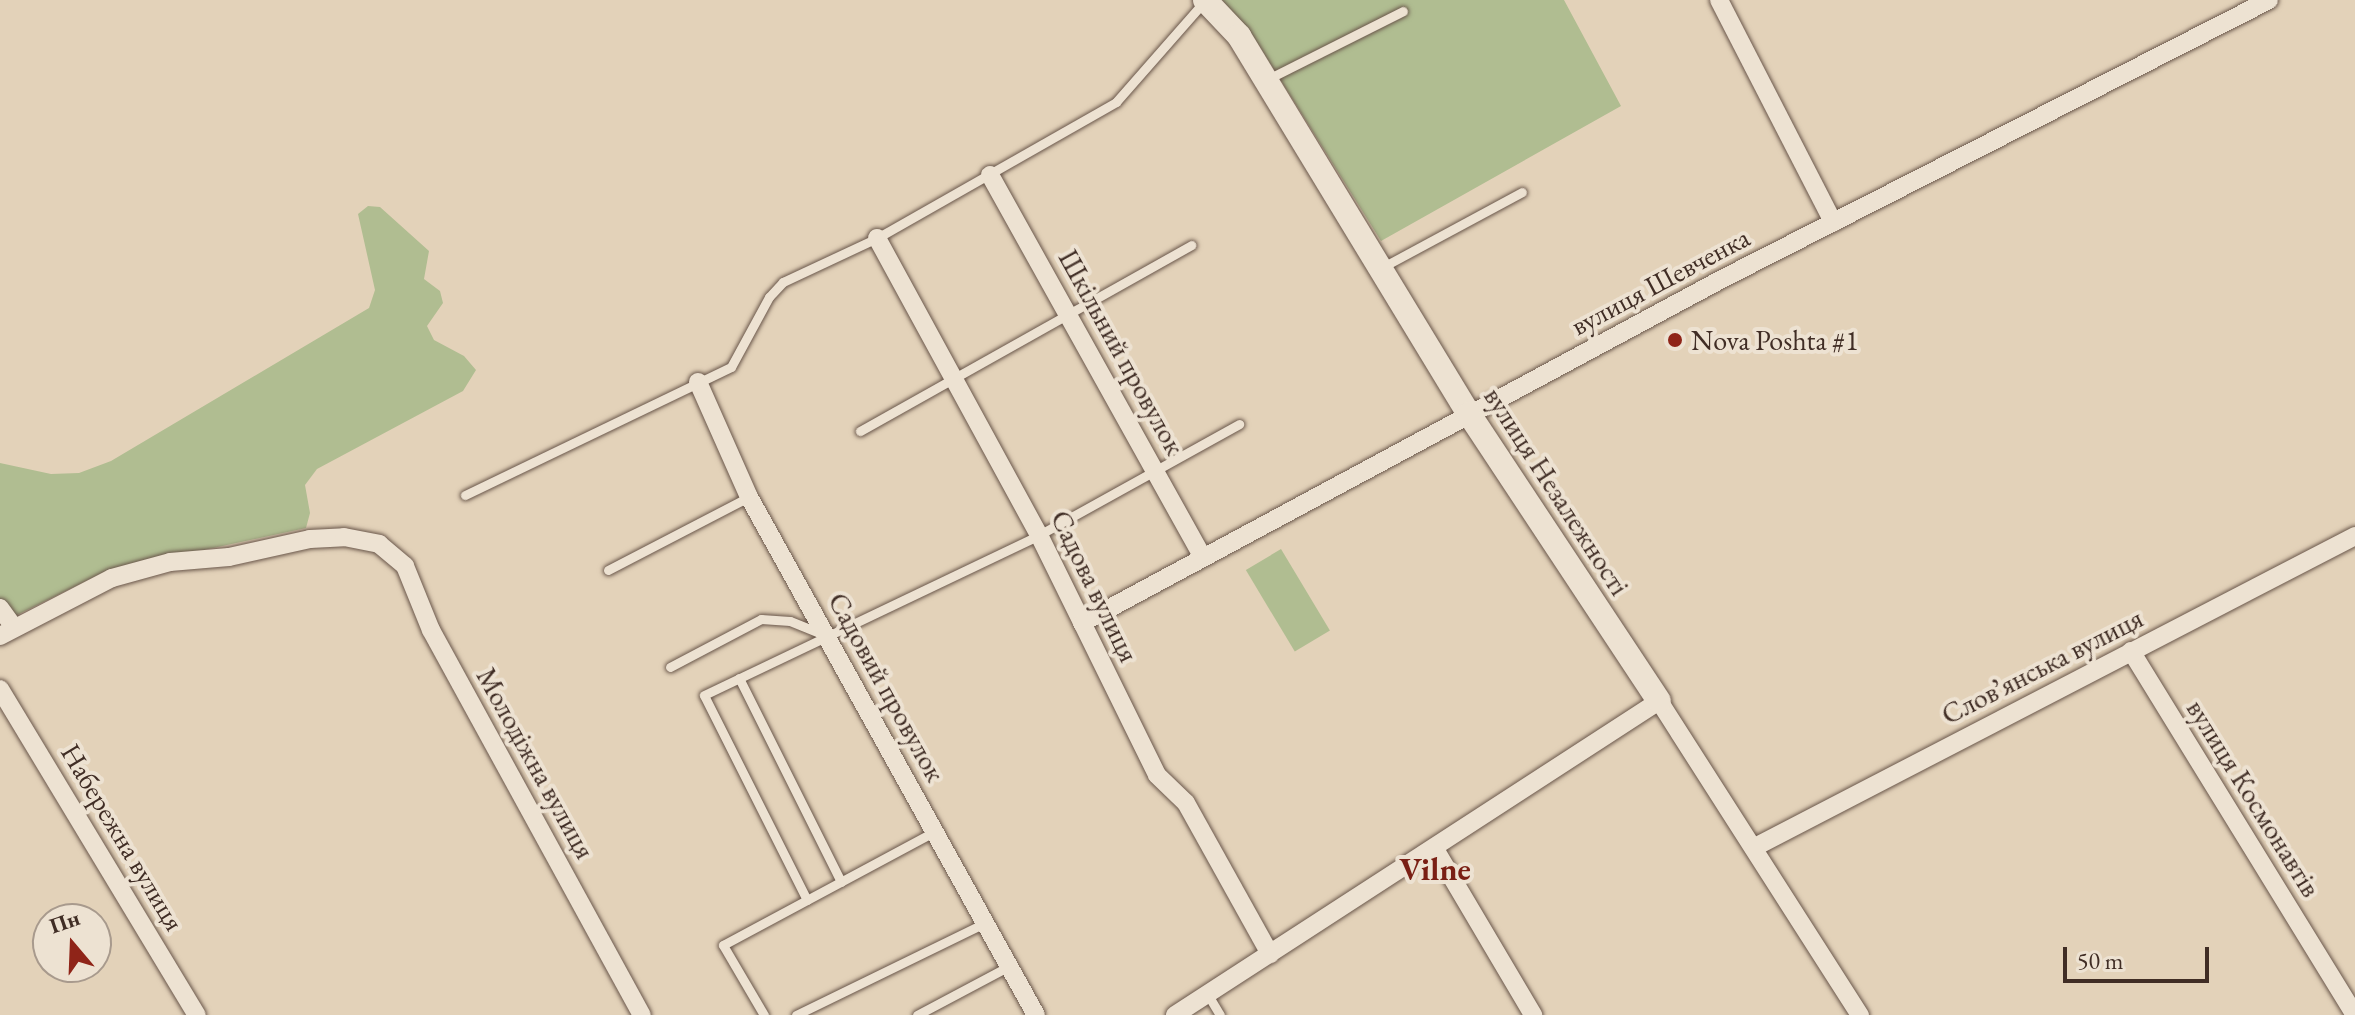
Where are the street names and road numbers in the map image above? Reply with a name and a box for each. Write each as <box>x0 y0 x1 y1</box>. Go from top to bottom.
street label: вулиця Шевченка <box>1565 220 1755 342</box>
street label: Шкільний провулок <box>1052 243 1192 461</box>
street label: вулиця Незалежності <box>1477 381 1637 601</box>
street label: Садова вулиця <box>1044 505 1146 667</box>
street label: Садовий провулок <box>821 587 953 787</box>
street label: Словʼянська вулиця <box>1936 601 2148 731</box>
street label: Молодіжна вулиця <box>470 662 602 864</box>
street label: вулиця Космонавтів <box>2180 693 2328 903</box>
street label: Набережна вулиця <box>54 738 192 936</box>

